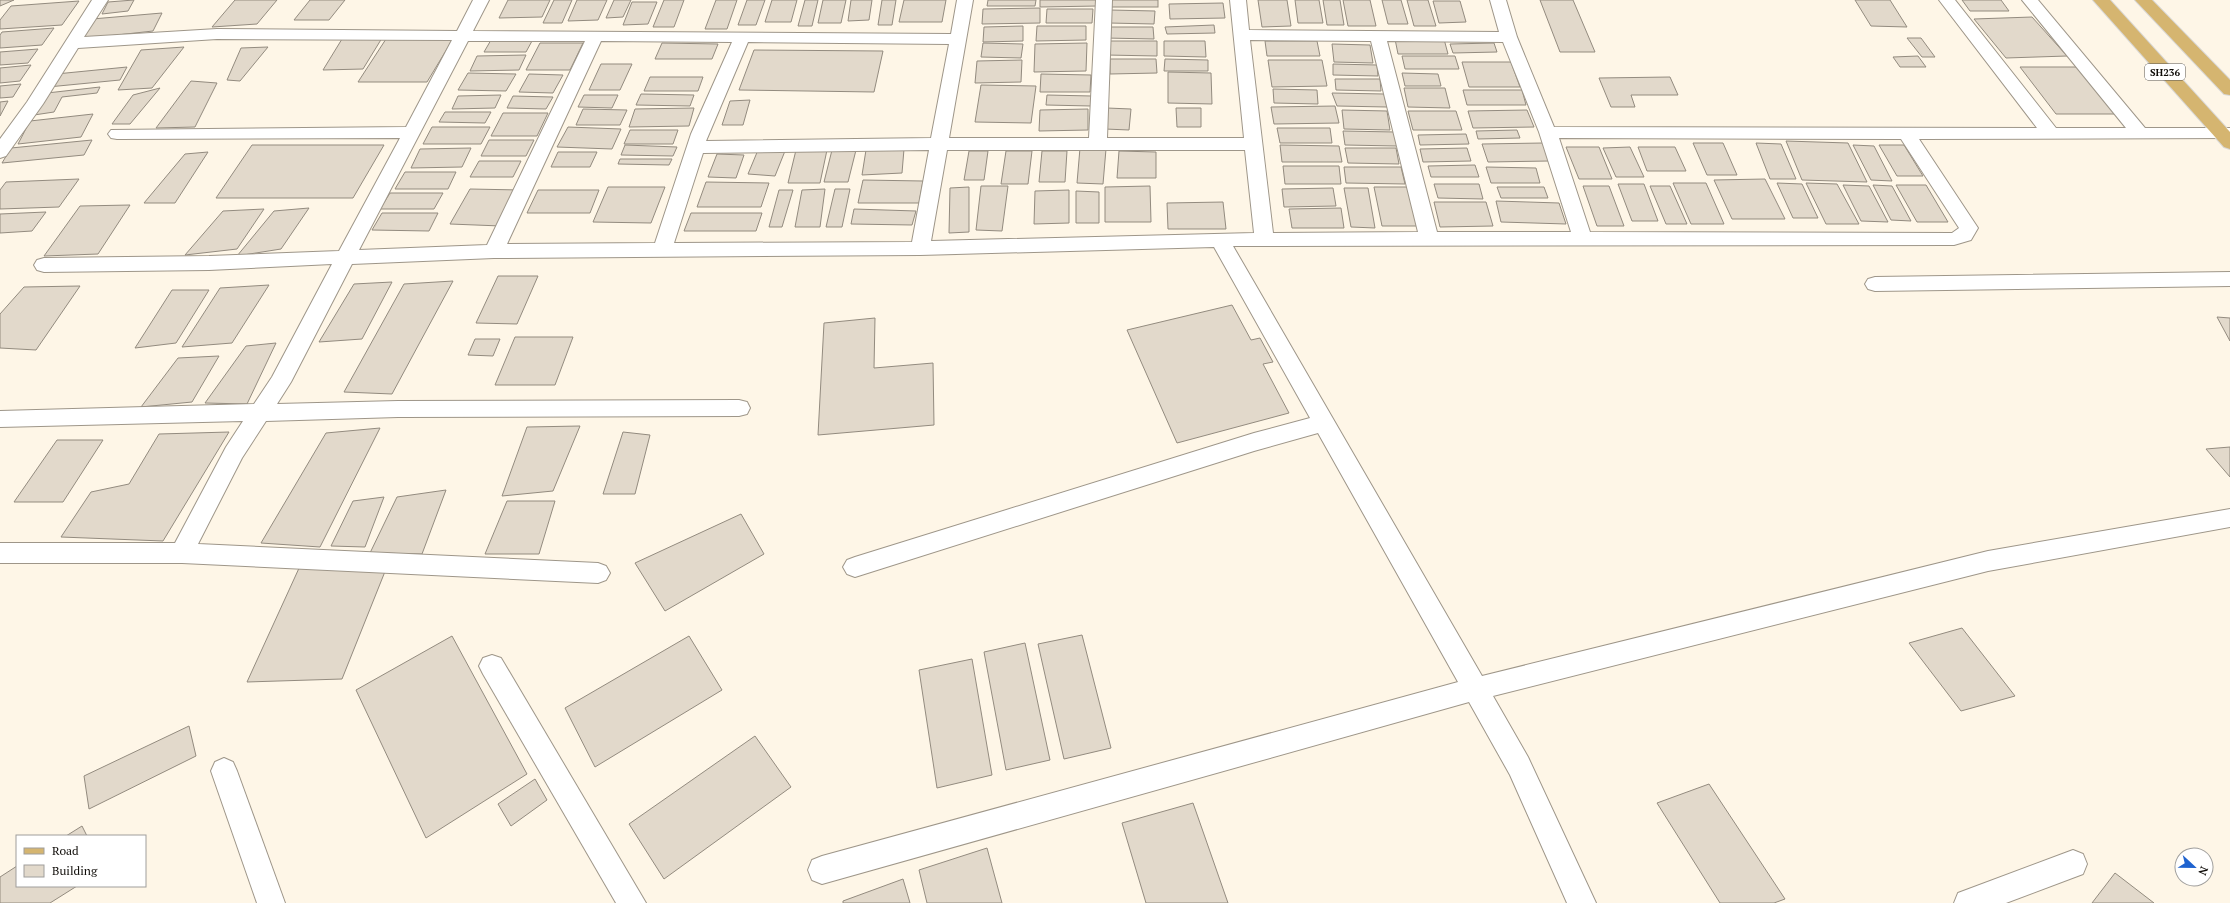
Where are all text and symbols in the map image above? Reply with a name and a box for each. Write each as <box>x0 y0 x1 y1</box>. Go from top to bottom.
road number: SH236 <box>2145 64 2185 80</box>
legend <box>16 835 146 887</box>
text: Road <box>52 843 79 858</box>
north arrow <box>2174 847 2214 887</box>
text: Building <box>52 863 98 878</box>
text: N <box>2195 864 2211 878</box>

